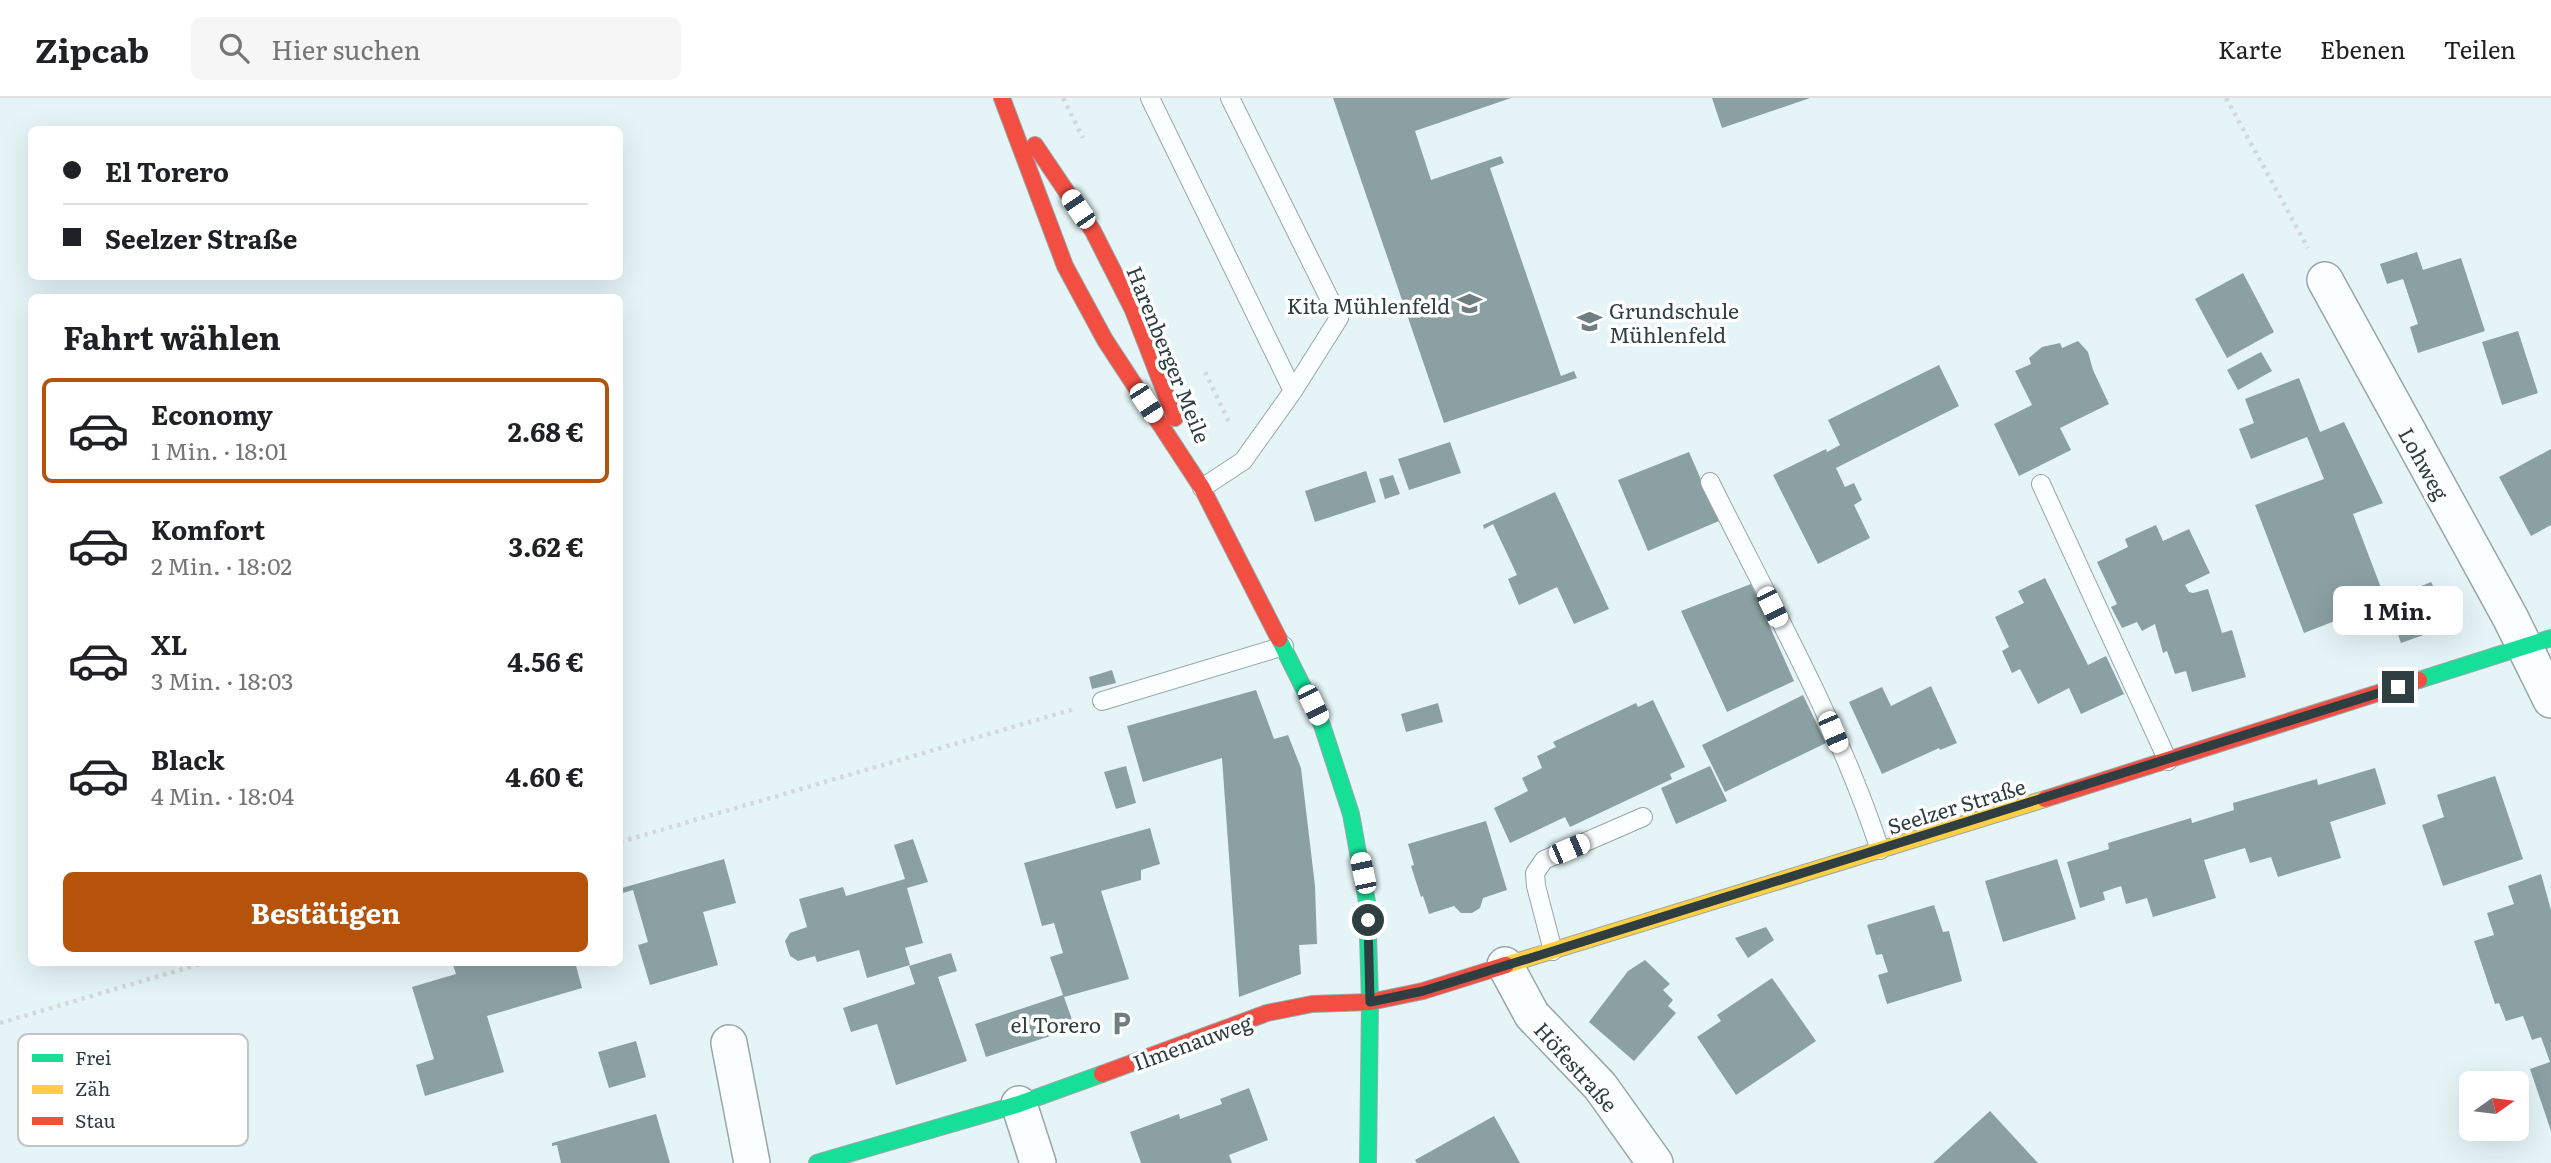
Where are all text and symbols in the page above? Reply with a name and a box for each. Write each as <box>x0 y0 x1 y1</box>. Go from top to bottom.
search box <box>191 17 681 80</box>
text: Zipcab <box>35 24 149 73</box>
icon: search <box>215 29 253 67</box>
text: Hier suchen <box>271 29 421 68</box>
text: Karte <box>2218 31 2282 66</box>
text: Ebenen <box>2320 31 2406 66</box>
text: Teilen <box>2444 31 2516 66</box>
text: El Torero <box>105 151 229 190</box>
car <box>1058 186 1099 232</box>
text: Seelzer Straße <box>105 218 297 257</box>
street label: Harenberger Meile <box>1120 261 1220 447</box>
place label: Kita Mühlenfeld <box>1287 289 1450 320</box>
school or university icon: Kita Mühlenfeld <box>1456 290 1484 318</box>
place label: Grundschule Mühlenfeld <box>1609 294 1739 349</box>
school or university icon: Grundschule Mühlenfeld <box>1575 307 1603 335</box>
text: Fahrt wählen <box>63 312 281 360</box>
car <box>1126 380 1167 426</box>
text: Economy <box>151 394 273 433</box>
icon: car <box>67 399 130 462</box>
text: 2.68 € <box>508 411 584 450</box>
street label: Lohweg <box>2392 421 2458 505</box>
text: 1 Min. · 18:01 <box>151 433 288 467</box>
text: Komfort <box>151 509 265 548</box>
icon: car <box>67 514 130 577</box>
text: 3.62 € <box>508 526 584 565</box>
text: 2 Min. · 18:02 <box>151 548 292 582</box>
car <box>1754 584 1791 630</box>
callout: 1 Min. <box>2333 586 2463 634</box>
text: 1 Min. <box>2364 593 2432 627</box>
text: XL <box>151 624 188 663</box>
icon: car <box>67 629 130 692</box>
text: 4.56 € <box>507 641 584 680</box>
text: 3 Min. · 18:03 <box>151 663 293 697</box>
route end <box>2382 671 2414 703</box>
car <box>1295 682 1332 728</box>
car <box>1816 709 1851 755</box>
text: Black <box>151 739 225 778</box>
icon: car <box>67 744 130 807</box>
text: 4.60 € <box>505 756 584 795</box>
street label: Seelzer Straße <box>1883 769 2029 841</box>
text: 4 Min. · 18:04 <box>151 778 294 812</box>
car <box>1546 831 1593 867</box>
car <box>1349 850 1378 896</box>
button: Bestätigen <box>63 872 588 952</box>
route start <box>1352 904 1384 936</box>
street label: Ilmenauweg <box>1128 1005 1256 1077</box>
place label: el Torero <box>1011 1008 1101 1039</box>
parking icon: el Torero <box>1107 1009 1135 1037</box>
street label: Höfestraße <box>1528 1014 1626 1118</box>
legend <box>18 1034 248 1146</box>
text: Frei <box>75 1043 111 1071</box>
north arrow <box>2459 1071 2529 1141</box>
map controls <box>2459 1071 2529 1141</box>
text: Zäh <box>75 1074 110 1102</box>
text: Stau <box>75 1106 115 1134</box>

